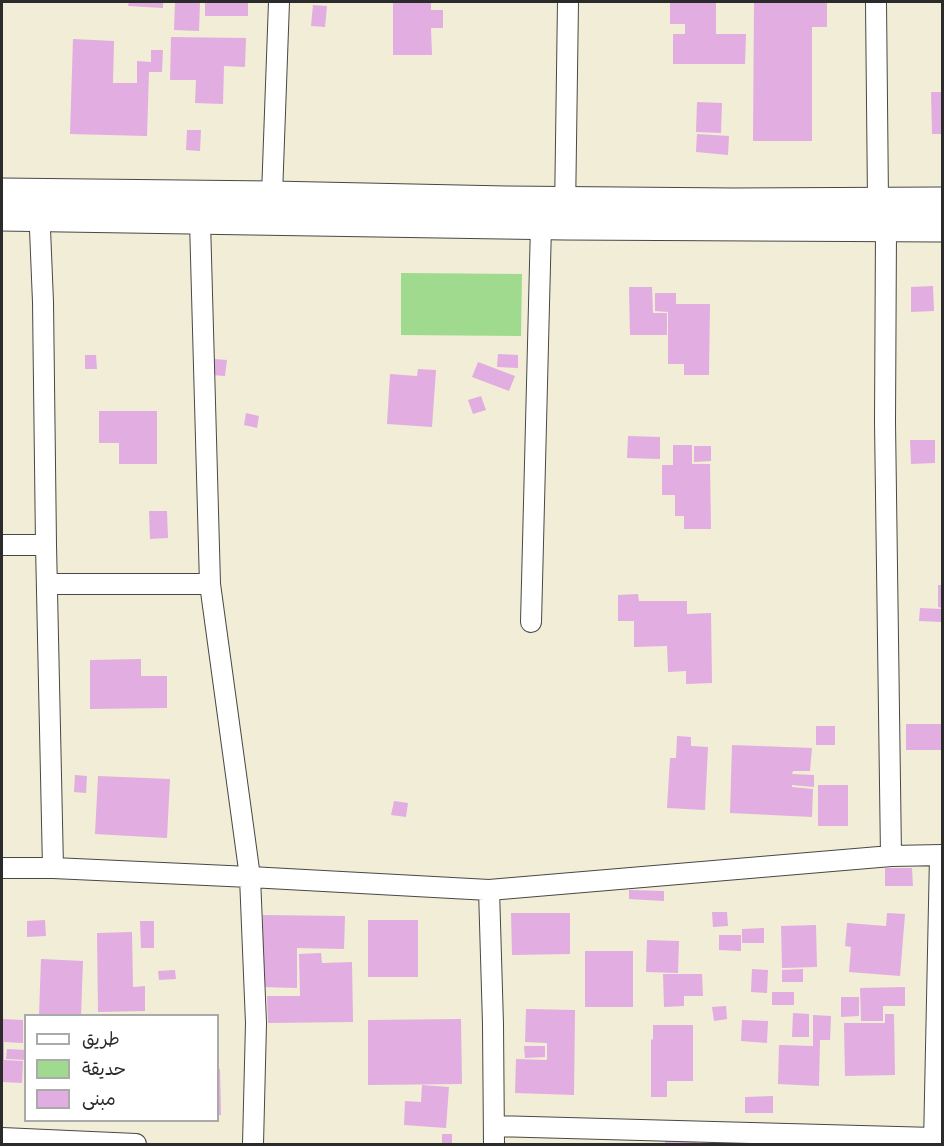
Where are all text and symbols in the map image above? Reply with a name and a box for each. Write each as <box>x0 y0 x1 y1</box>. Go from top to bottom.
legend <box>24 1014 219 1122</box>
text: طريق <box>82 1024 120 1051</box>
text: حديقة <box>82 1054 126 1081</box>
text: مبنى <box>82 1084 116 1111</box>

